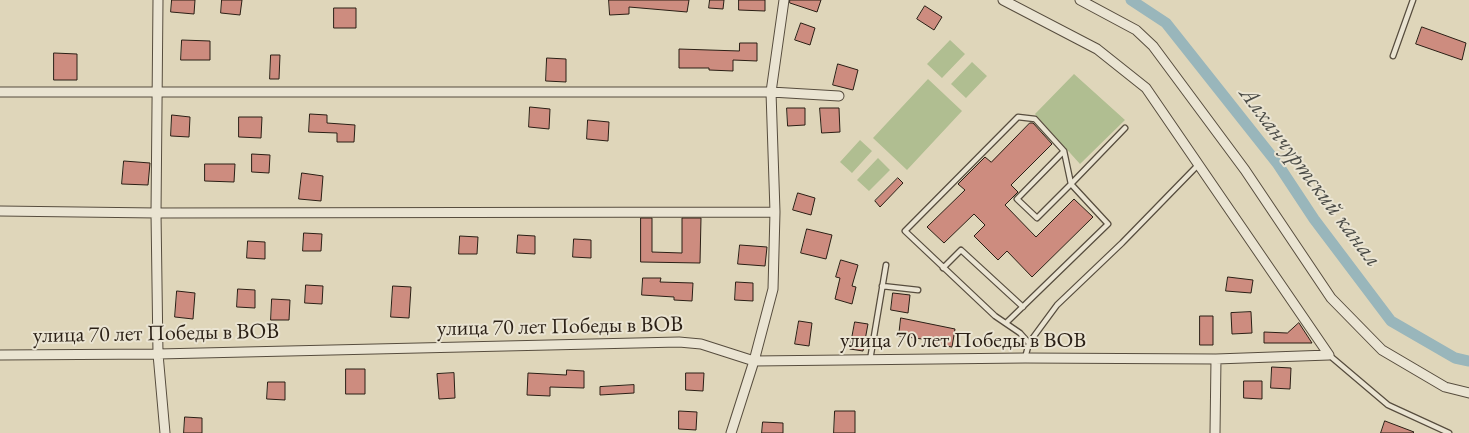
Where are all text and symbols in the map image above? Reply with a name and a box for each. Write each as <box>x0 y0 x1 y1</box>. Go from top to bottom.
water label: Алханчуртский канал <box>1233 81 1387 273</box>
street label: улица 70 лет Победы в ВОВ <box>437 312 683 342</box>
street label: улица 70 лет Победы в ВОВ <box>33 319 279 349</box>
street label: улица 70 лет Победы в ВОВ <box>840 328 1086 354</box>

